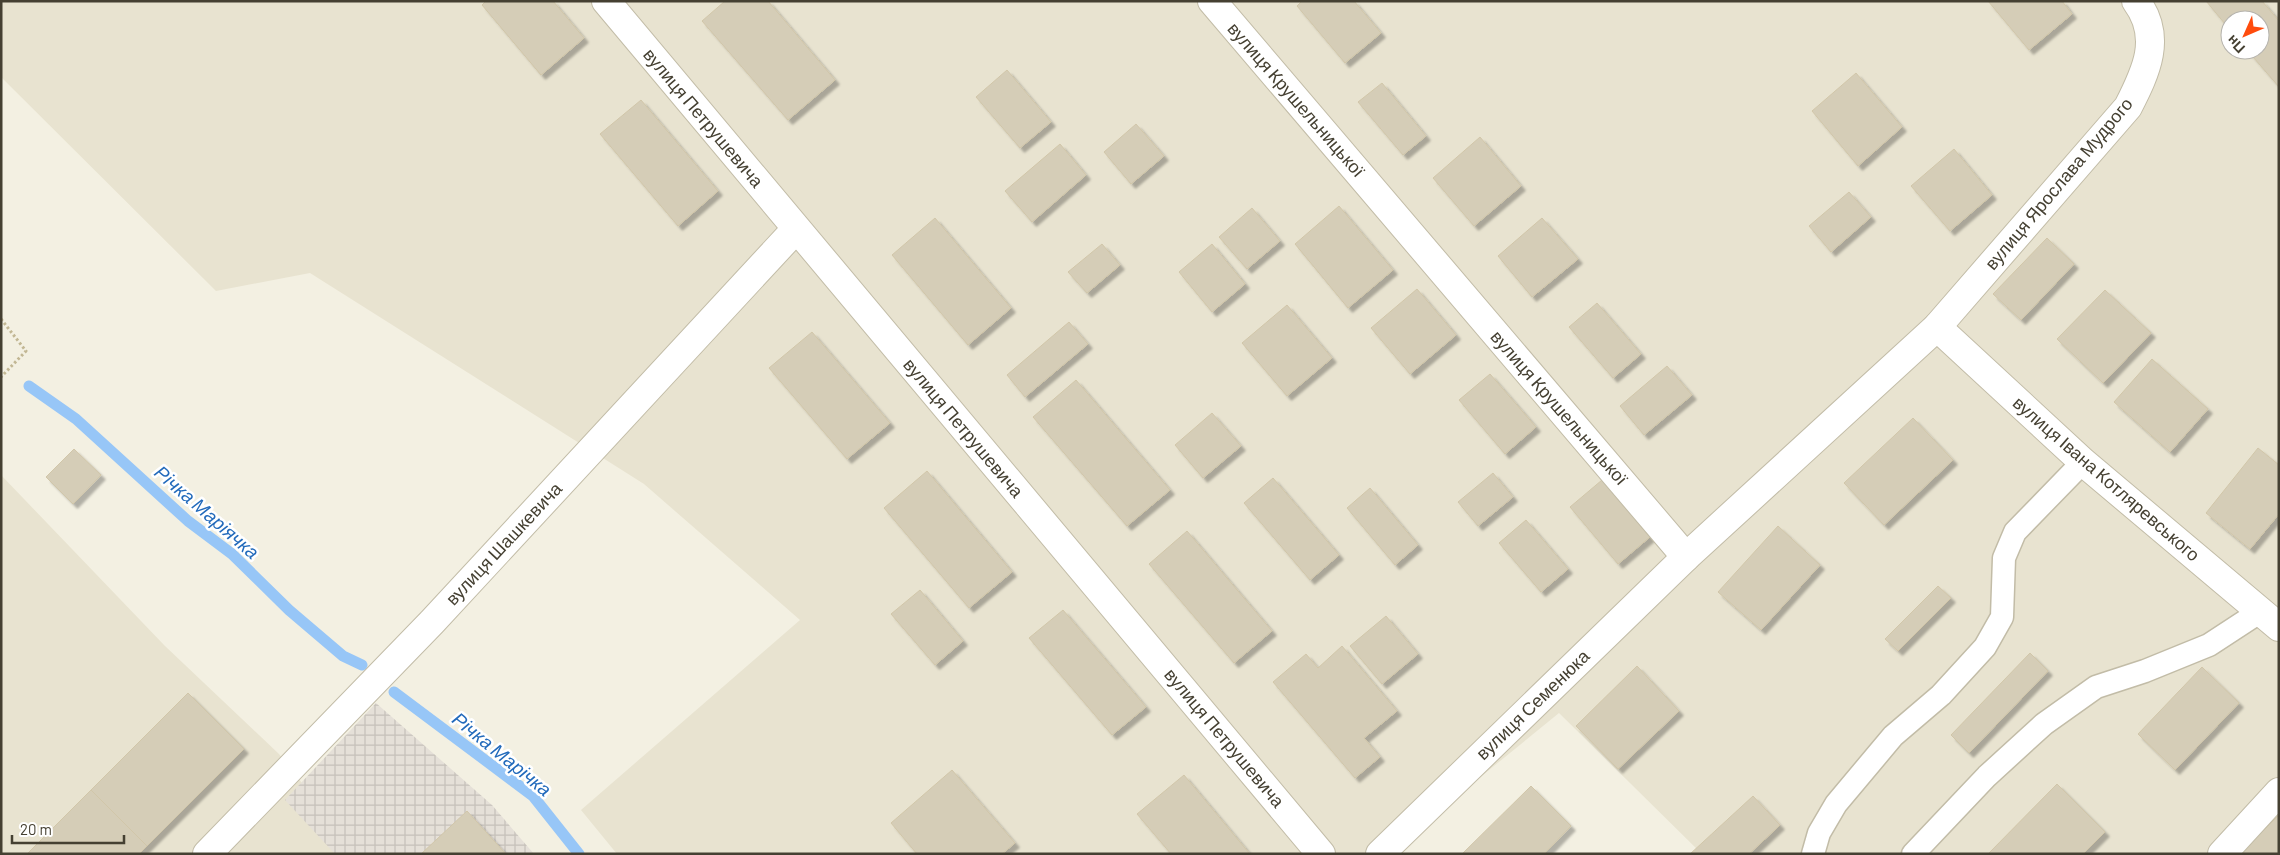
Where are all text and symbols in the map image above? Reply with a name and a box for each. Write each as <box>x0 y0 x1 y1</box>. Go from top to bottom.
north arrow <box>2220 10 2270 60</box>
street label: вулиця Крушельницької <box>1224 17 1370 181</box>
text: Пн <box>2223 32 2248 57</box>
street label: вулиця Петрушевича <box>639 43 769 192</box>
street label: вулиця Ярослава Мудрого <box>1980 93 2137 274</box>
street label: вулиця Крушельницької <box>1487 325 1633 489</box>
street label: вулиця Петрушевича <box>899 353 1029 502</box>
street label: вулиця Івана Котляревського <box>2009 391 2204 565</box>
water label: Річка Маріячка <box>150 460 264 563</box>
street label: вулиця Шашкевича <box>441 477 567 609</box>
street label: вулиця Семенюка <box>1471 644 1594 764</box>
street label: вулиця Петрушевича <box>1160 663 1290 812</box>
water label: Річка Марічка <box>448 707 556 801</box>
scale bar <box>12 812 125 844</box>
text: 20 m <box>20 820 52 838</box>

